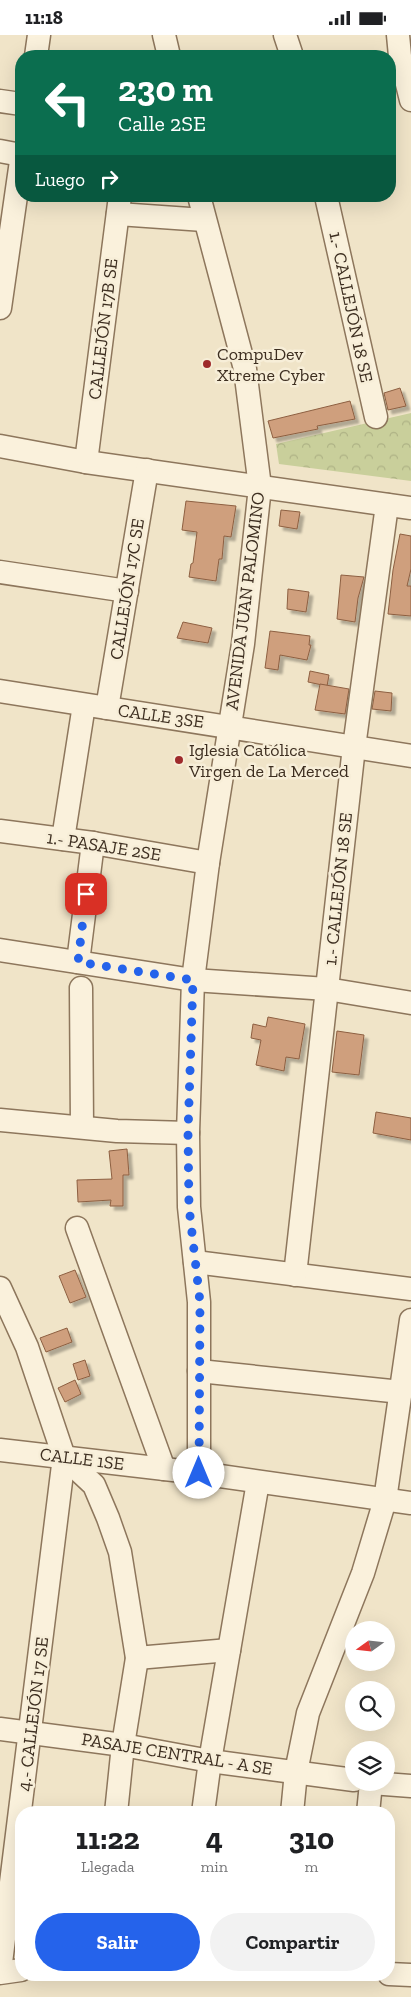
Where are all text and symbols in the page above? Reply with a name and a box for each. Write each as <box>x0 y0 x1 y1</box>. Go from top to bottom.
text: 11:18 <box>25 6 63 29</box>
text: 230 m <box>118 68 213 110</box>
icon: left <box>35 70 100 135</box>
text: Calle 2SE <box>118 110 206 137</box>
icon: right <box>95 165 123 193</box>
text: Luego <box>35 168 85 191</box>
street label: 1.- CALLEJÓN 18 SE <box>324 230 378 384</box>
street label: CALLEJÓN 17B SE <box>83 257 123 401</box>
place label: CompuDev Xtreme Cyber <box>217 343 326 386</box>
marker: CompuDev Xtreme Cyber <box>201 358 213 370</box>
street label: AVENIDA JUAN PALOMINO <box>221 491 269 711</box>
street label: CALLEJÓN 17C SE <box>105 517 149 661</box>
street label: CALLE 3SE <box>117 699 205 733</box>
place label: Iglesia Católica Virgen de La Merced <box>188 739 349 782</box>
marker: Iglesia Católica Virgen de La Merced <box>173 754 185 766</box>
street label: 1.- CALLEJÓN 18 SE <box>319 811 357 967</box>
street label: 1.- PASAJE 2SE <box>45 826 163 866</box>
pin <box>65 873 107 915</box>
icon: arrive <box>72 880 100 908</box>
street label: CALLE 1SE <box>39 1443 125 1475</box>
position arrow <box>172 1446 224 1498</box>
north arrow <box>345 1621 395 1671</box>
map controls <box>345 1621 395 1791</box>
street label: 4.- CALLEJÓN 17 SE <box>13 1636 53 1792</box>
button: search <box>345 1681 395 1731</box>
street label: PASAJE CENTRAL - A SE <box>80 1728 274 1780</box>
button: layers <box>345 1741 395 1791</box>
text: 11:22 <box>76 1821 140 1857</box>
text: 4 <box>206 1821 223 1857</box>
text: 310 <box>289 1821 334 1857</box>
text: Llegada <box>81 1857 135 1876</box>
text: min <box>201 1857 228 1876</box>
text: m <box>305 1857 318 1876</box>
button: Salir <box>35 1913 200 1971</box>
button: Compartir <box>210 1913 375 1971</box>

